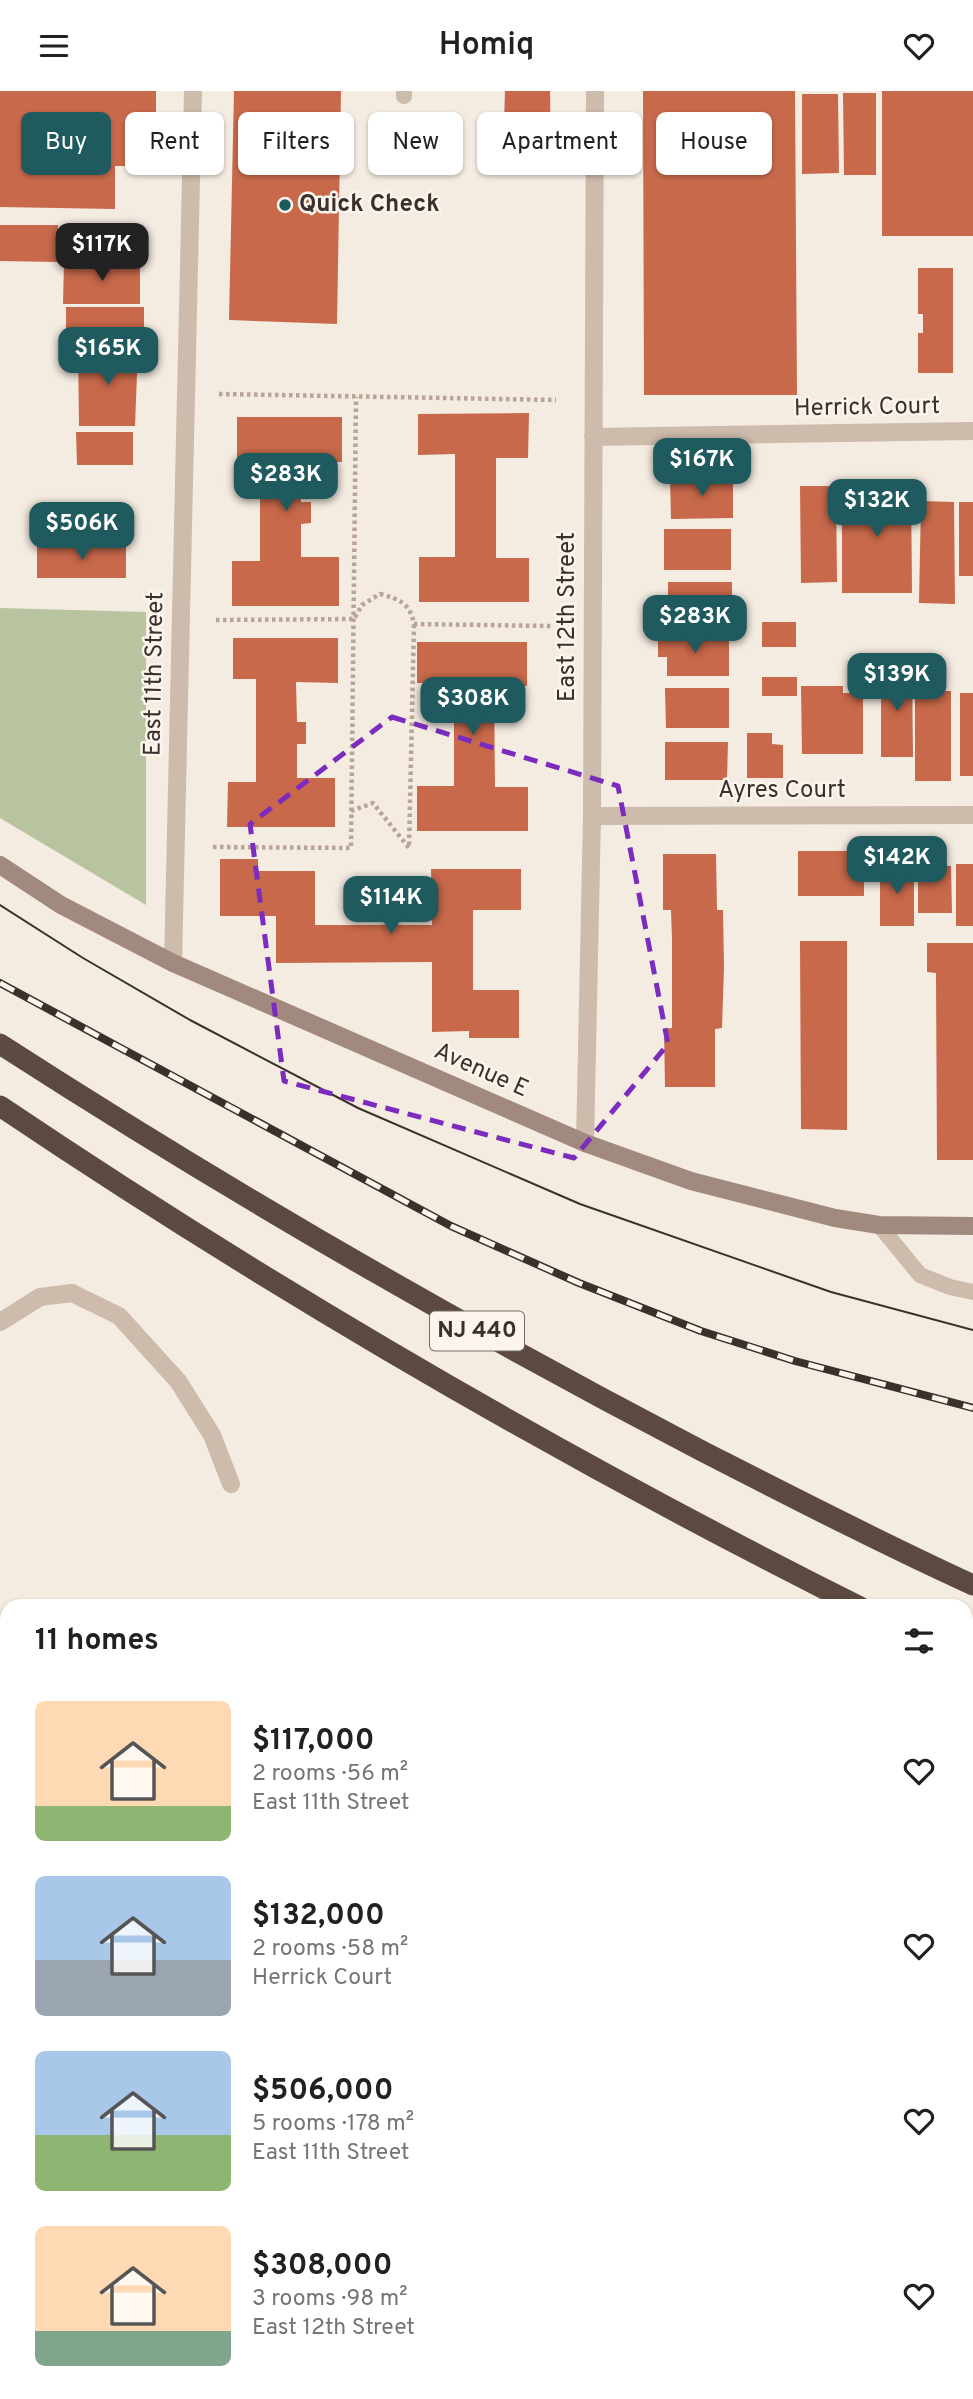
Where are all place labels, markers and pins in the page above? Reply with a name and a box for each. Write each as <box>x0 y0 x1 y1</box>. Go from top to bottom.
place label: Quick Check <box>299 190 440 220</box>
marker: Quick Check <box>277 197 293 213</box>
pin: $117K <box>53 223 151 283</box>
pin: $165K <box>59 327 157 387</box>
pin: $167K <box>653 439 751 498</box>
pin: $283K <box>237 453 335 513</box>
pin: $132K <box>828 479 926 539</box>
pin: $506K <box>33 503 131 562</box>
pin: $283K <box>646 595 744 655</box>
pin: $139K <box>848 653 946 713</box>
pin: $308K <box>424 677 522 737</box>
pin: $142K <box>848 837 946 896</box>
pin: $114K <box>342 877 440 936</box>

